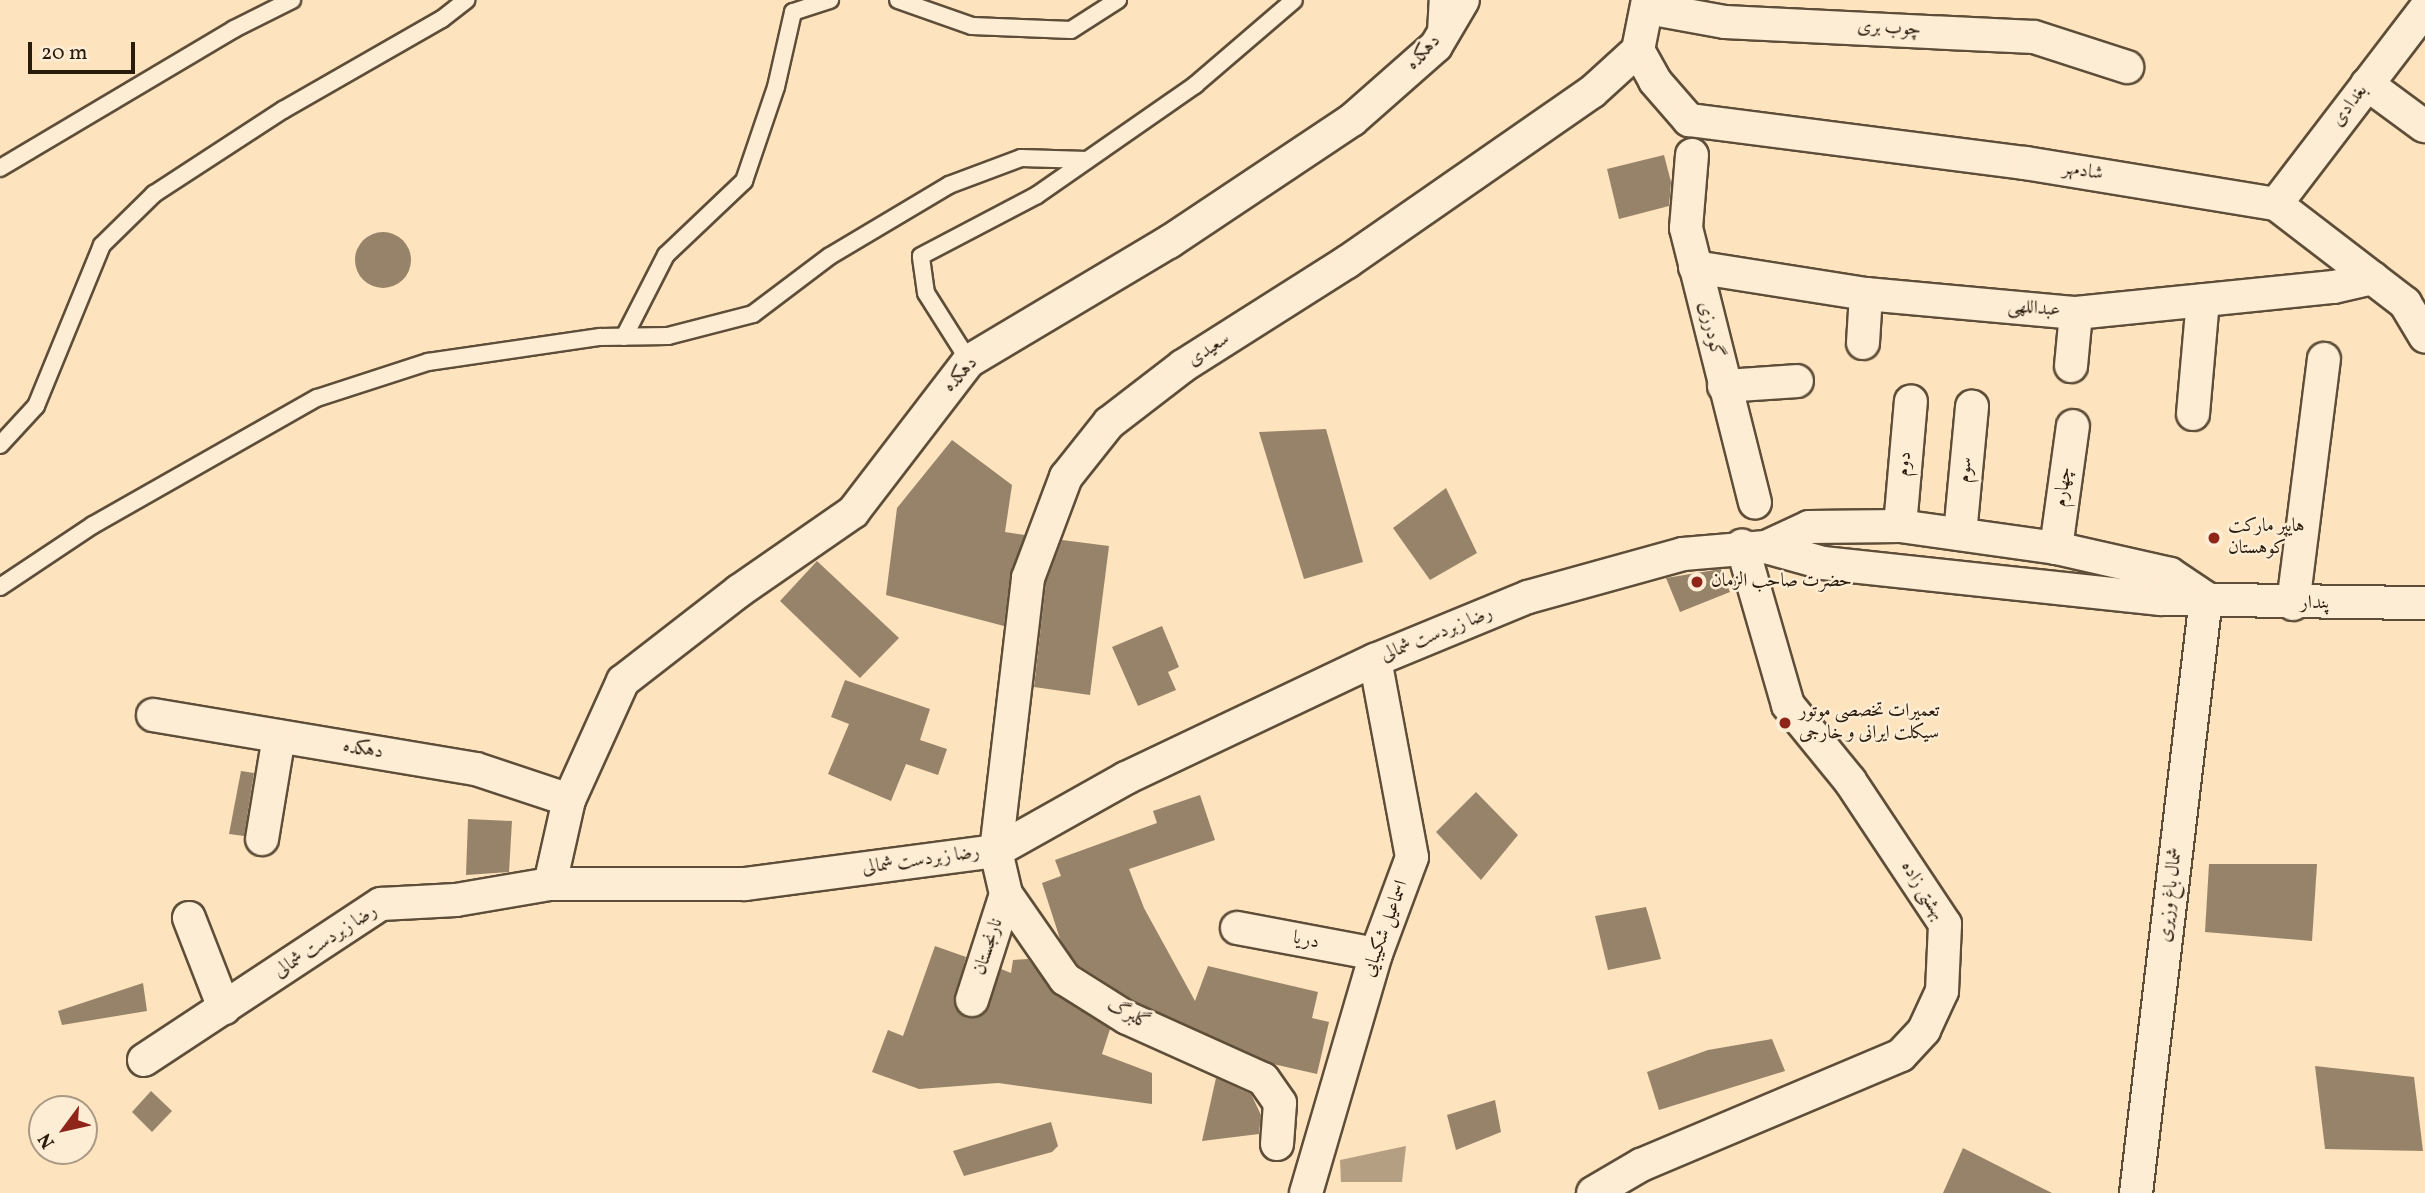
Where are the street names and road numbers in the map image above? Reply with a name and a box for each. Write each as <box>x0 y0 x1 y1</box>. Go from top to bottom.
street label: چوب بری <box>1856 16 1922 42</box>
street label: دهکده <box>1402 30 1446 76</box>
street label: بغدادی <box>2327 80 2373 132</box>
street label: شادمهر <box>2061 158 2105 186</box>
street label: عبداللهی <box>2007 295 2061 323</box>
street label: گودرزی <box>1692 300 1728 360</box>
street label: سعیدی <box>1184 328 1234 372</box>
street label: دهکده <box>939 352 983 398</box>
street label: دوم <box>1893 451 1917 477</box>
street label: سوم <box>1954 456 1978 484</box>
street label: چهارم <box>2050 465 2078 509</box>
street label: پندار <box>2300 593 2330 615</box>
street label: رضا زبردست شمالی <box>1378 602 1496 668</box>
street label: دهکده <box>341 735 385 765</box>
street label: رضا زبردست شمالی <box>861 841 981 881</box>
street label: شمال باغ وزیری <box>2154 846 2188 944</box>
street label: بهشتی زاده <box>1895 857 1949 925</box>
street label: اسماعیل شکیبایی <box>1358 878 1414 980</box>
street label: رضا زبردست شمالی <box>270 900 382 984</box>
street label: نارنجستان <box>969 916 1009 978</box>
street label: دریا <box>1291 927 1321 955</box>
street label: گلبرگ <box>1103 994 1153 1036</box>

